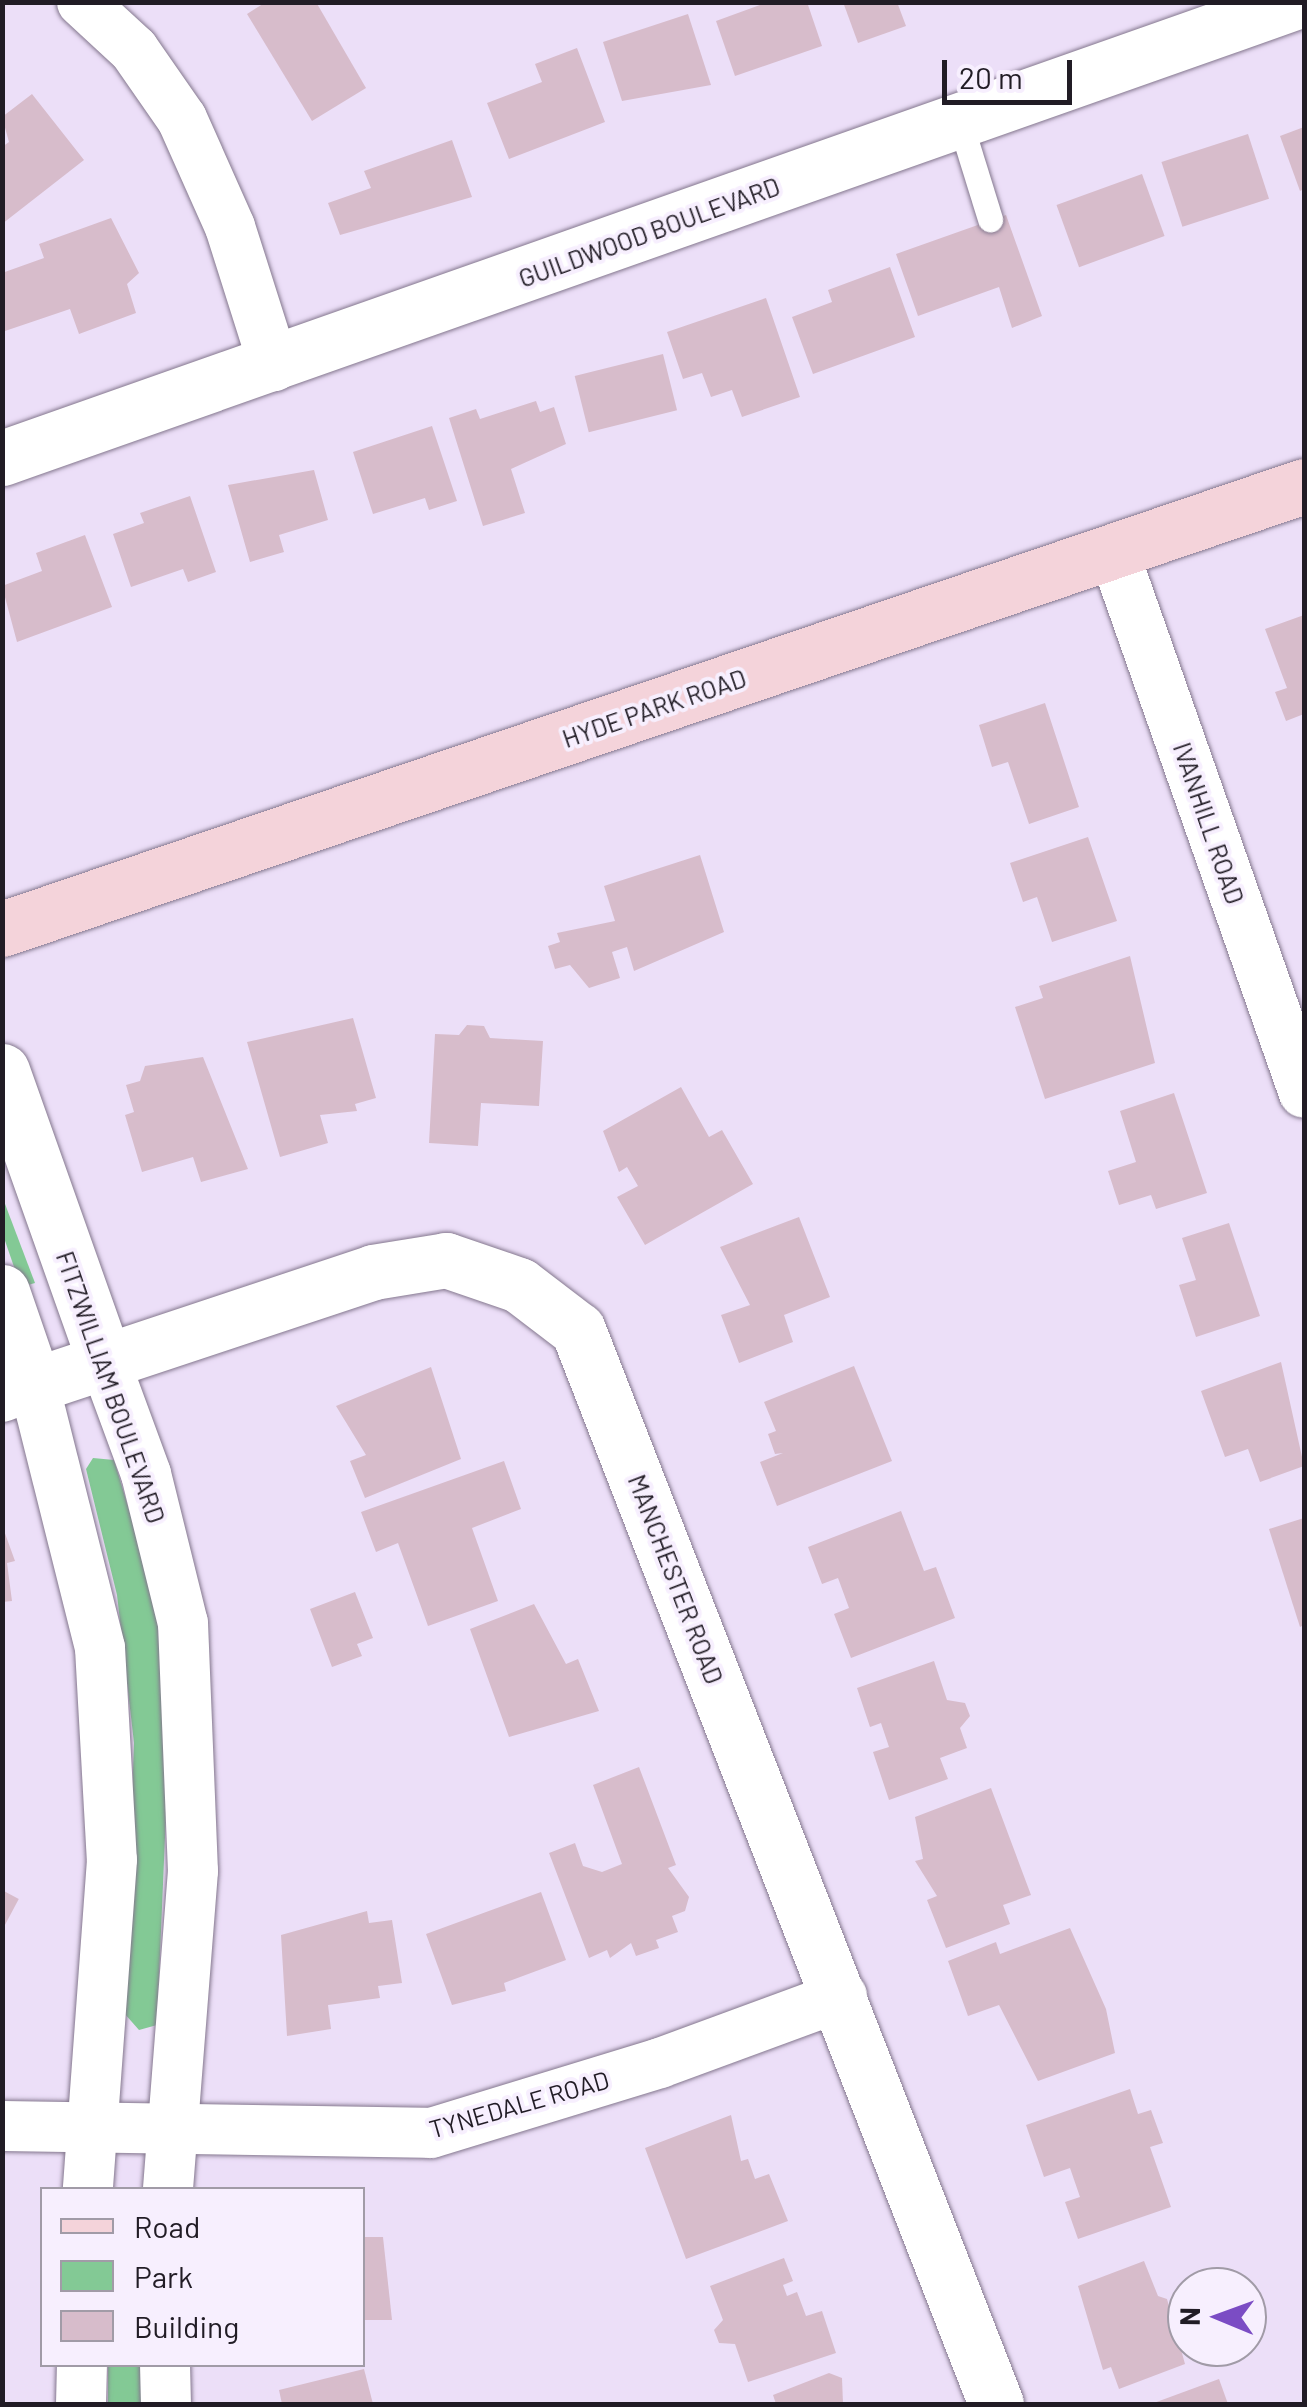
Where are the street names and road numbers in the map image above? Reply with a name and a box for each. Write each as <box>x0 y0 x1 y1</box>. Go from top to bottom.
street label: GUILDWOOD BOULEVARD <box>514 171 784 293</box>
street label: HYDE PARK ROAD <box>558 663 750 753</box>
street label: IVANHILL ROAD <box>1167 738 1251 908</box>
street label: FITZWILLIAM BOULEVARD <box>50 1247 172 1527</box>
street label: MANCHESTER ROAD <box>622 1470 730 1688</box>
street label: TYNEDALE ROAD <box>426 2064 612 2144</box>

